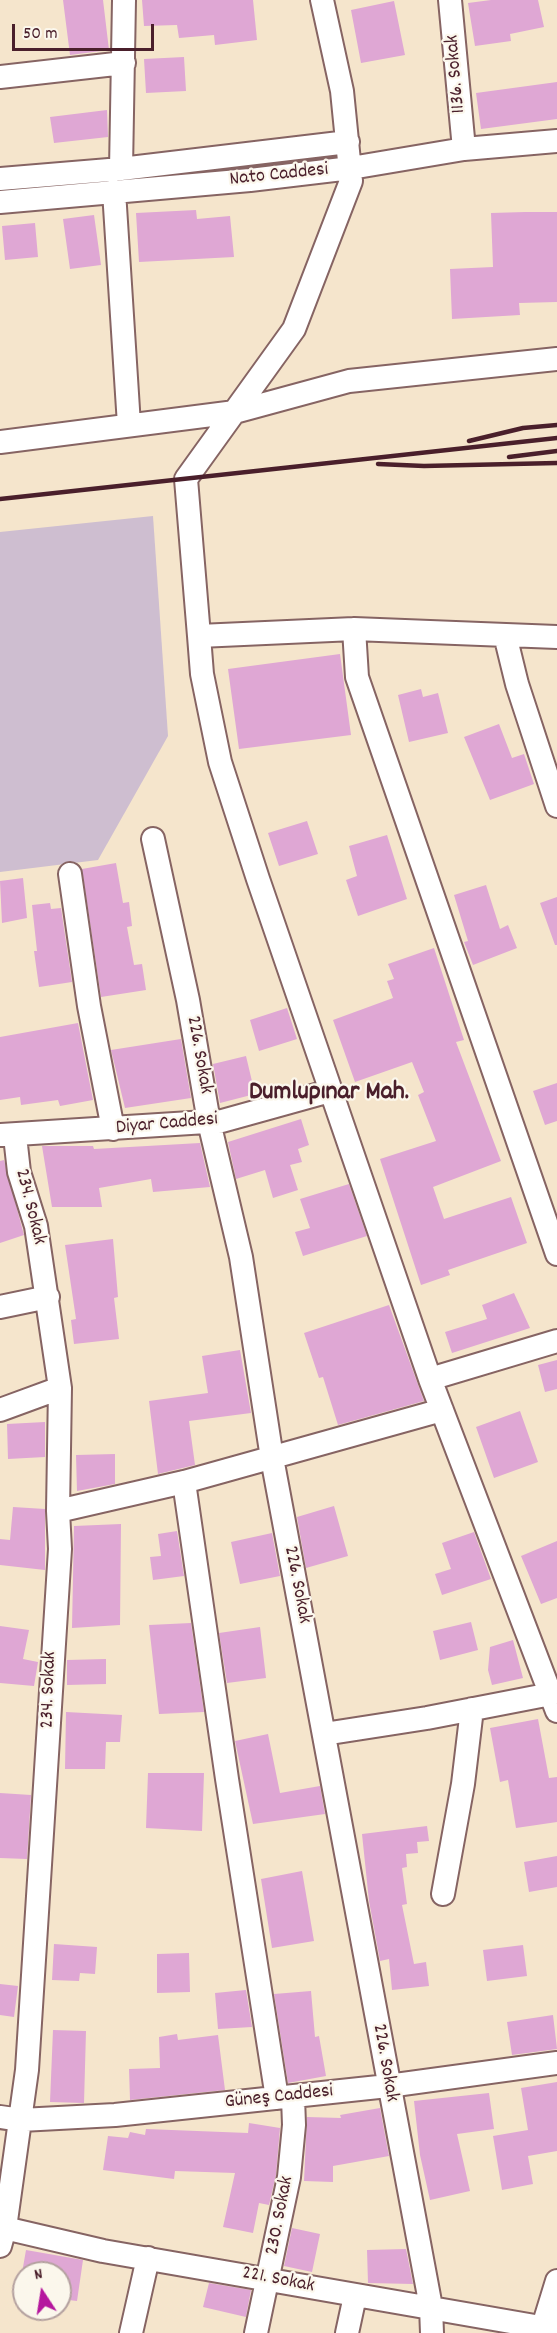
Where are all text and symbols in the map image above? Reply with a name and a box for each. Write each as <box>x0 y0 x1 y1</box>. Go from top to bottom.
scale bar <box>15 12 158 50</box>
text: 50 m <box>23 22 58 47</box>
street label: 1136. Sokak <box>442 34 472 114</box>
street label: Nato Caddesi <box>229 159 329 193</box>
street label: 226. Sokak <box>179 1014 217 1096</box>
district label: Dumlupınar Mah. <box>249 1078 409 1110</box>
street label: Diyar Caddesi <box>115 1109 219 1141</box>
street label: 234. Sokak <box>8 1167 50 1247</box>
street label: 226. Sokak <box>277 1544 315 1626</box>
street label: 234. Sokak <box>37 1651 63 1729</box>
street label: 226. Sokak <box>365 2022 403 2104</box>
street label: Güneş Caddesi <box>224 2080 334 2116</box>
street label: 230. Sokak <box>262 2174 300 2258</box>
north arrow <box>12 2261 72 2321</box>
street label: 221. Sokak <box>240 2262 316 2300</box>
text: N <box>32 2263 45 2287</box>

